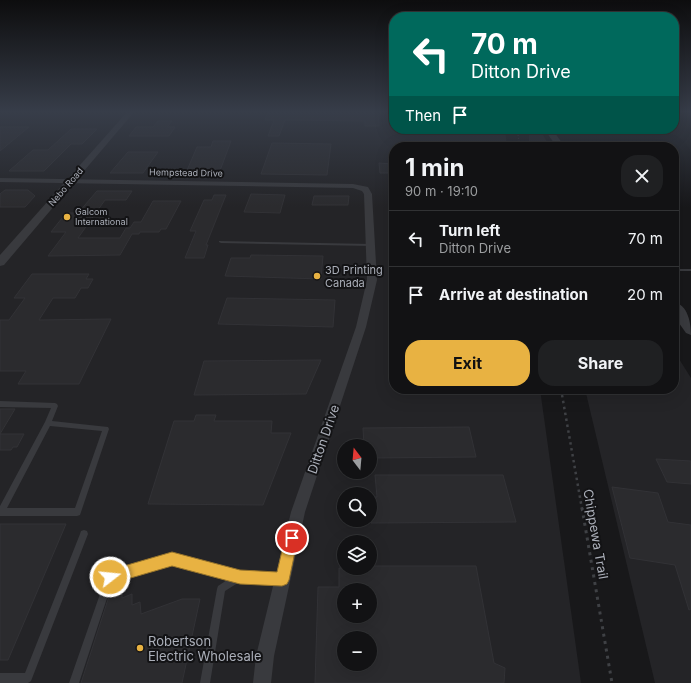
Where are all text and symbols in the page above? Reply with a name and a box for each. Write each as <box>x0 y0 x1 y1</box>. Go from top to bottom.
text: 70 m <box>471 27 538 61</box>
icon: left <box>405 28 457 80</box>
text: Ditton Drive <box>471 61 571 82</box>
icon: arrive <box>449 104 471 126</box>
text: Then <box>405 106 441 125</box>
text: 1 min <box>405 153 464 182</box>
button: close <box>621 155 663 197</box>
street label: Nebo Road <box>46 165 85 208</box>
street label: Hempstead Drive <box>149 166 223 179</box>
text: 90 m · 19:10 <box>405 183 478 199</box>
place label: Galcom International <box>75 206 128 227</box>
marker: Galcom International <box>62 212 72 222</box>
text: Turn left <box>439 221 500 240</box>
icon: left <box>405 228 427 250</box>
text: 70 m <box>628 229 663 248</box>
text: Ditton Drive <box>439 240 511 256</box>
place label: 3D Printing Canada <box>325 263 383 290</box>
marker: 3D Printing Canada <box>312 271 322 281</box>
icon: arrive <box>405 284 427 306</box>
text: Arrive at destination <box>439 285 588 304</box>
text: 20 m <box>627 285 663 304</box>
button: Exit <box>405 340 530 386</box>
button: Share <box>538 340 663 386</box>
street label: Ditton Drive <box>304 402 342 476</box>
north arrow <box>337 439 377 479</box>
map controls <box>337 439 377 671</box>
button: search <box>337 487 377 527</box>
street label: Chippewa Trail <box>580 488 612 580</box>
pin <box>275 521 309 555</box>
icon: arrive <box>281 527 303 549</box>
button: layers <box>337 535 377 575</box>
position arrow <box>89 556 131 598</box>
button: + <box>337 583 377 623</box>
button: − <box>337 631 377 671</box>
place label: Robertson Electric Wholesale <box>148 633 261 664</box>
marker: Robertson Electric Wholesale <box>135 643 145 653</box>

